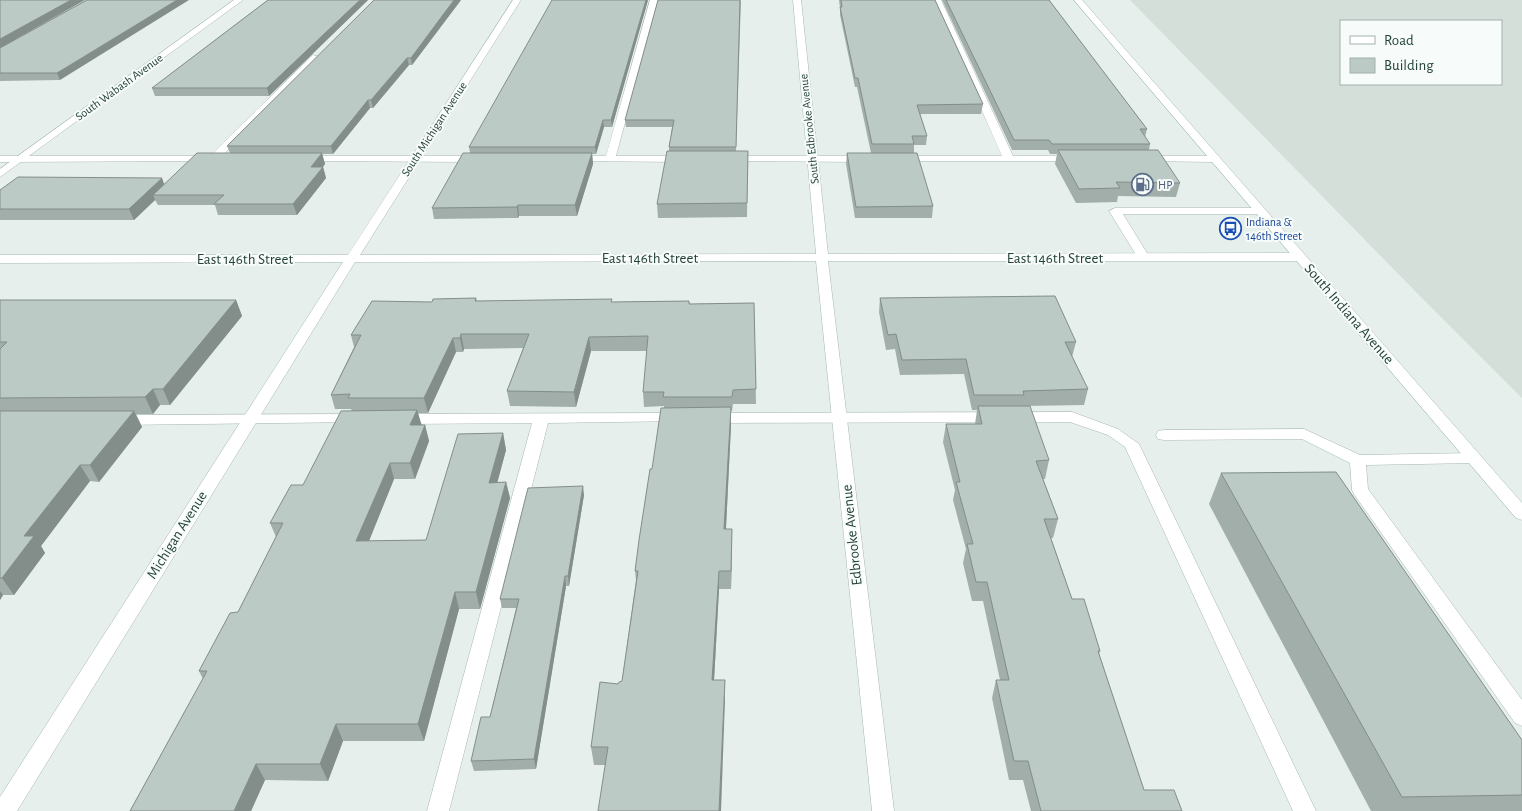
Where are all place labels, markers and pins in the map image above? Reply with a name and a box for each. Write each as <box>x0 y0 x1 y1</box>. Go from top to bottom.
fuel station icon: HP <box>1130 173 1154 197</box>
place label: HP <box>1158 179 1172 191</box>
place label: Indiana & 146th Street <box>1246 216 1302 242</box>
bus stop icon: Indiana & 146th Street <box>1218 217 1242 241</box>

